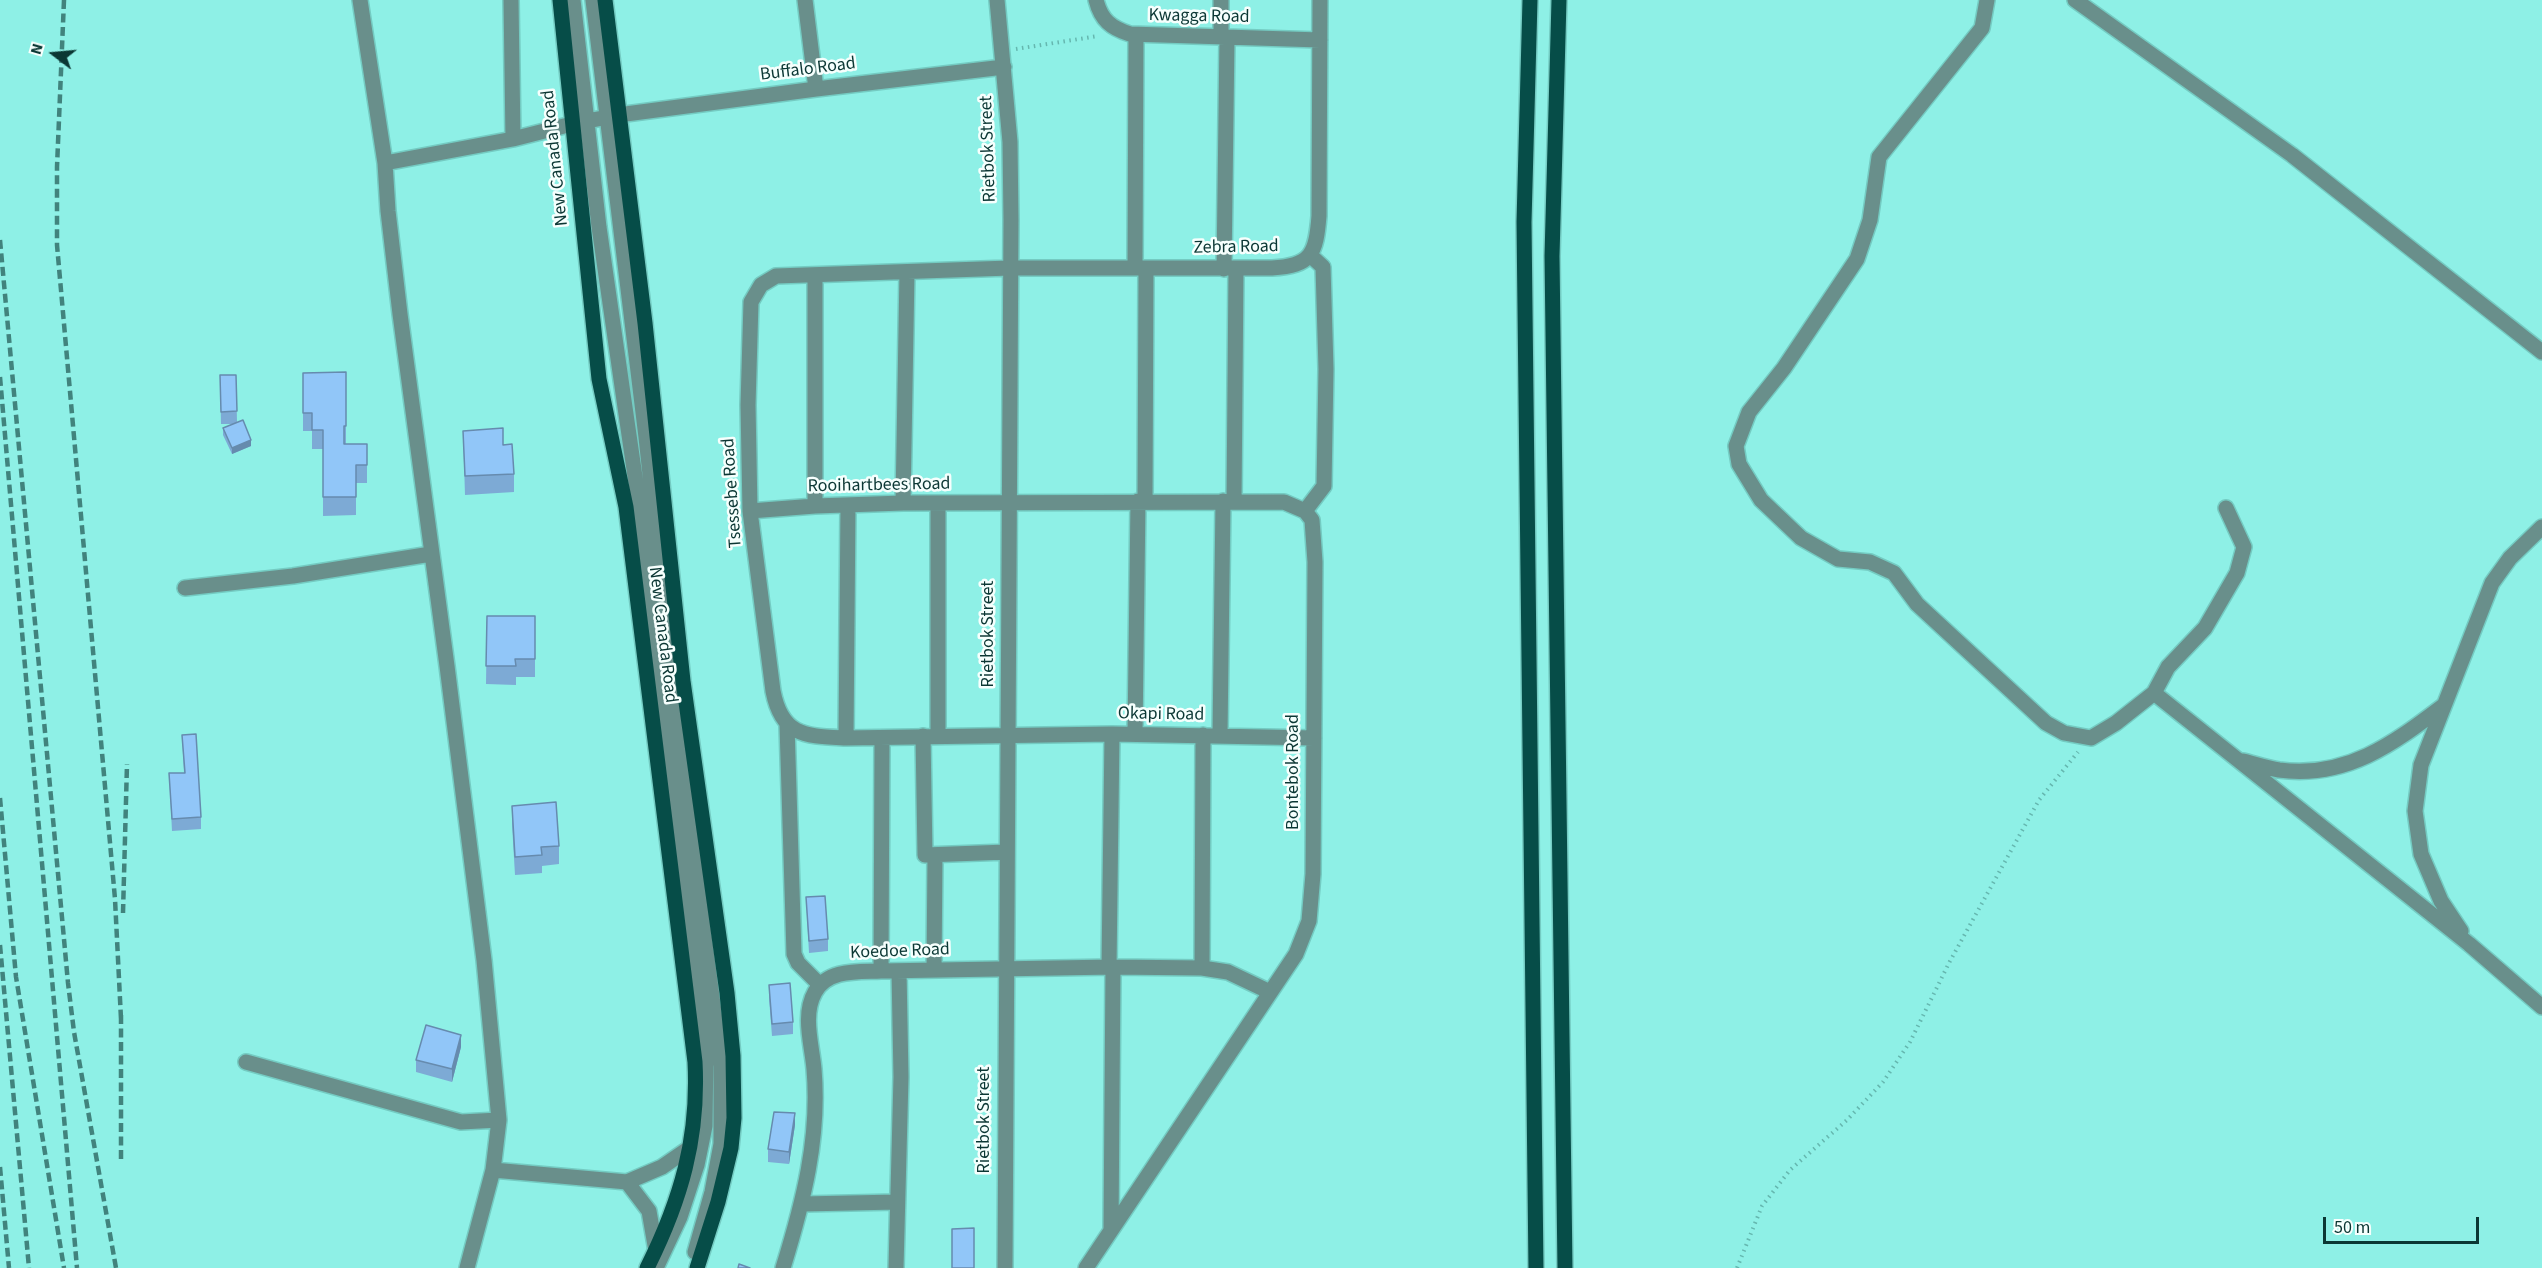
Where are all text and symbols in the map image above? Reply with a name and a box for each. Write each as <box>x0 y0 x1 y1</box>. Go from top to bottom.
street label: Kwagga Road <box>1148 5 1250 29</box>
north arrow <box>24 24 84 84</box>
text: N <box>25 41 49 57</box>
street label: Buffalo Road <box>759 53 857 87</box>
street label: New Canada Road <box>538 89 574 227</box>
street label: Rietbok Street <box>976 95 1002 203</box>
street label: Zebra Road <box>1193 236 1279 260</box>
street label: Tsessebe Road <box>718 437 748 549</box>
street label: Rooihartbees Road <box>807 474 951 498</box>
street label: New Canada Road <box>643 566 681 704</box>
street label: Rietbok Street <box>978 581 1000 687</box>
street label: Okapi Road <box>1118 703 1204 727</box>
street label: Bontebok Road <box>1283 714 1305 830</box>
street label: Koedoe Road <box>850 939 950 965</box>
street label: Rietbok Street <box>974 1067 996 1173</box>
scale bar <box>2326 1205 2482 1243</box>
text: 50 m <box>2334 1215 2370 1240</box>

